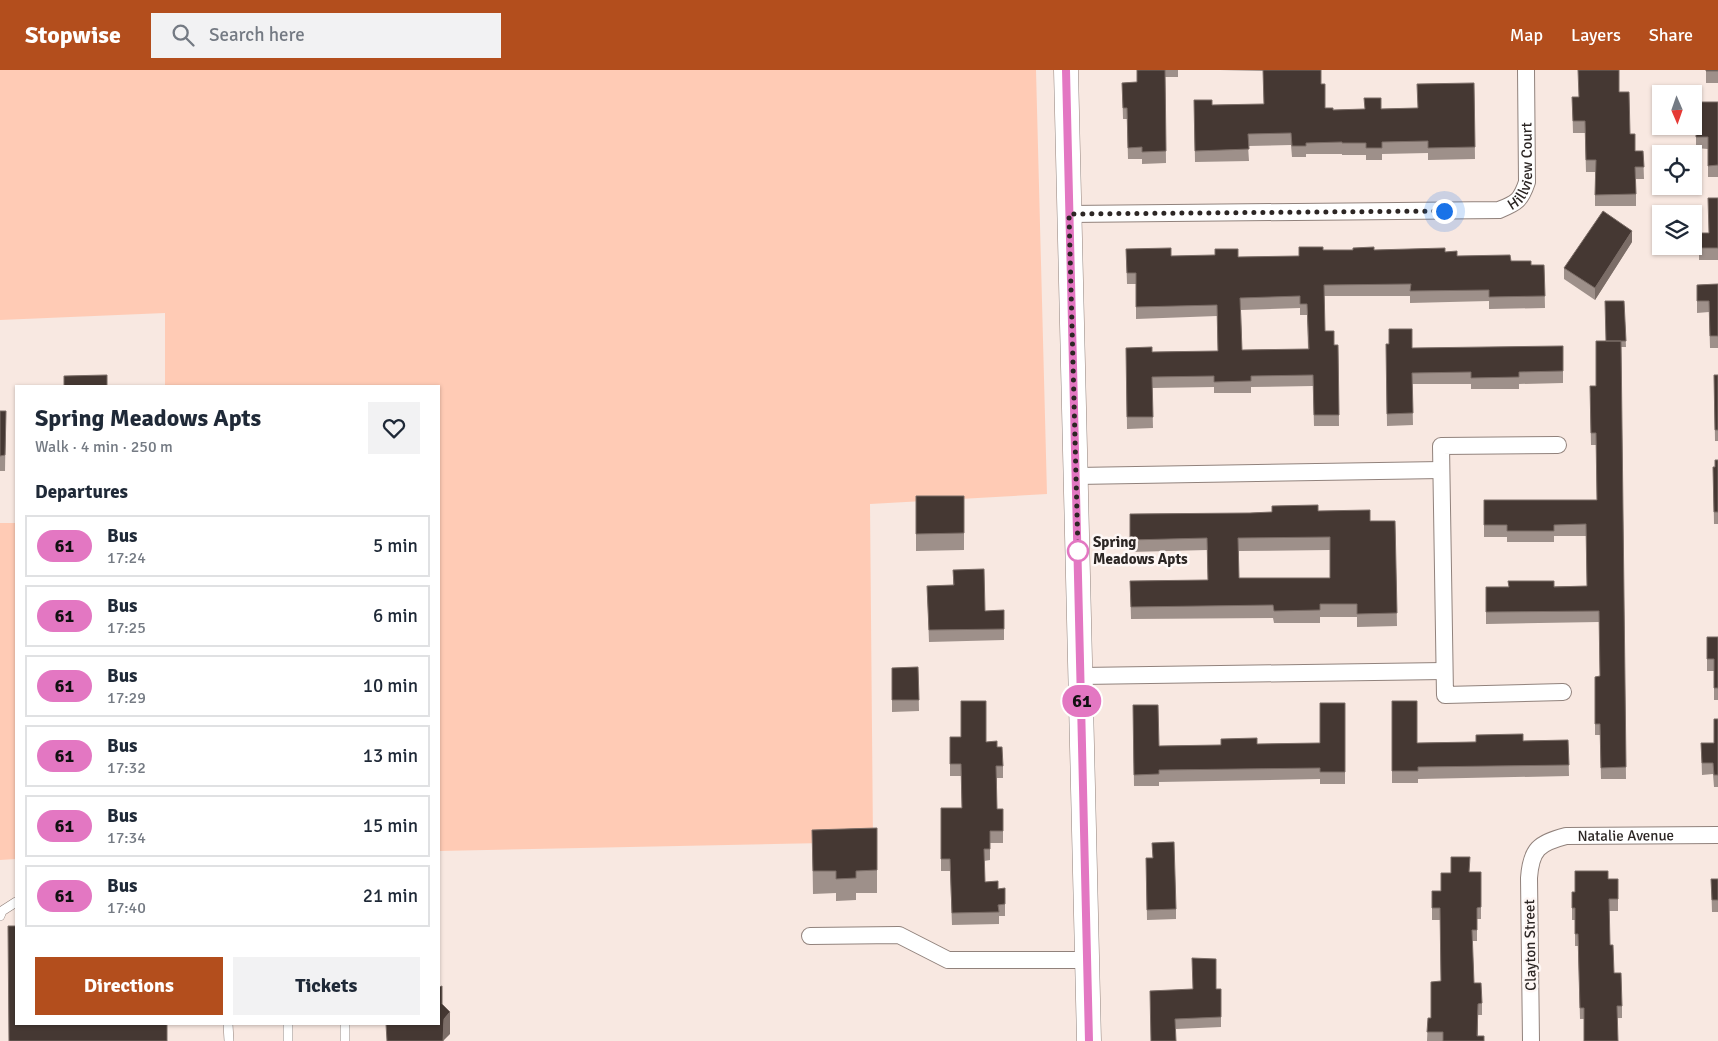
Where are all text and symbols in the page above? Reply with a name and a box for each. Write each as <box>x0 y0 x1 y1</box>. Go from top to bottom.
search box <box>151 13 501 58</box>
text: Stopwise <box>25 20 121 50</box>
icon: search <box>169 21 197 49</box>
text: Search here <box>209 23 305 47</box>
text: Map <box>1510 24 1543 46</box>
text: Layers <box>1571 24 1621 46</box>
text: Share <box>1649 24 1693 46</box>
north arrow <box>1652 85 1702 135</box>
map controls <box>1652 85 1702 255</box>
street label: Hillview Court <box>1504 122 1536 214</box>
button: locate <box>1652 145 1702 195</box>
your location <box>1432 199 1457 224</box>
button: layers <box>1652 205 1702 255</box>
button: heart <box>368 402 420 454</box>
text: Spring Meadows Apts <box>35 403 261 433</box>
text: Walk · 4 min · 250 m <box>35 437 173 457</box>
text: Departures <box>35 480 128 504</box>
text: Bus <box>107 524 138 548</box>
place label: Spring Meadows Apts <box>1093 533 1188 568</box>
text: 5 min <box>373 534 418 558</box>
text: 61 <box>55 535 74 557</box>
marker: Spring Meadows Apts <box>1067 540 1089 562</box>
text: 17:24 <box>107 548 146 568</box>
text: Bus <box>107 594 138 618</box>
text: 6 min <box>373 604 418 628</box>
text: 61 <box>55 605 74 627</box>
text: 17:25 <box>107 618 146 638</box>
text: Bus <box>107 664 138 688</box>
text: 10 min <box>363 674 418 698</box>
text: 61 <box>55 675 74 697</box>
line badge: 61 <box>1060 685 1104 717</box>
text: 17:29 <box>107 688 146 708</box>
text: 61 <box>1072 690 1092 712</box>
text: Bus <box>107 734 138 758</box>
text: 13 min <box>363 744 418 768</box>
text: 61 <box>55 745 74 767</box>
text: 17:32 <box>107 758 146 778</box>
text: Bus <box>107 804 138 828</box>
text: 15 min <box>363 814 418 838</box>
text: 61 <box>55 815 74 837</box>
street label: Natalie Avenue <box>1577 826 1674 845</box>
text: 17:34 <box>107 828 146 848</box>
text: Bus <box>107 874 138 898</box>
text: 21 min <box>363 884 418 908</box>
text: 61 <box>55 885 74 907</box>
text: 17:40 <box>107 898 146 918</box>
street label: Clayton Street <box>1520 899 1540 991</box>
button: Directions <box>35 957 223 1015</box>
button: Tickets <box>233 957 420 1015</box>

